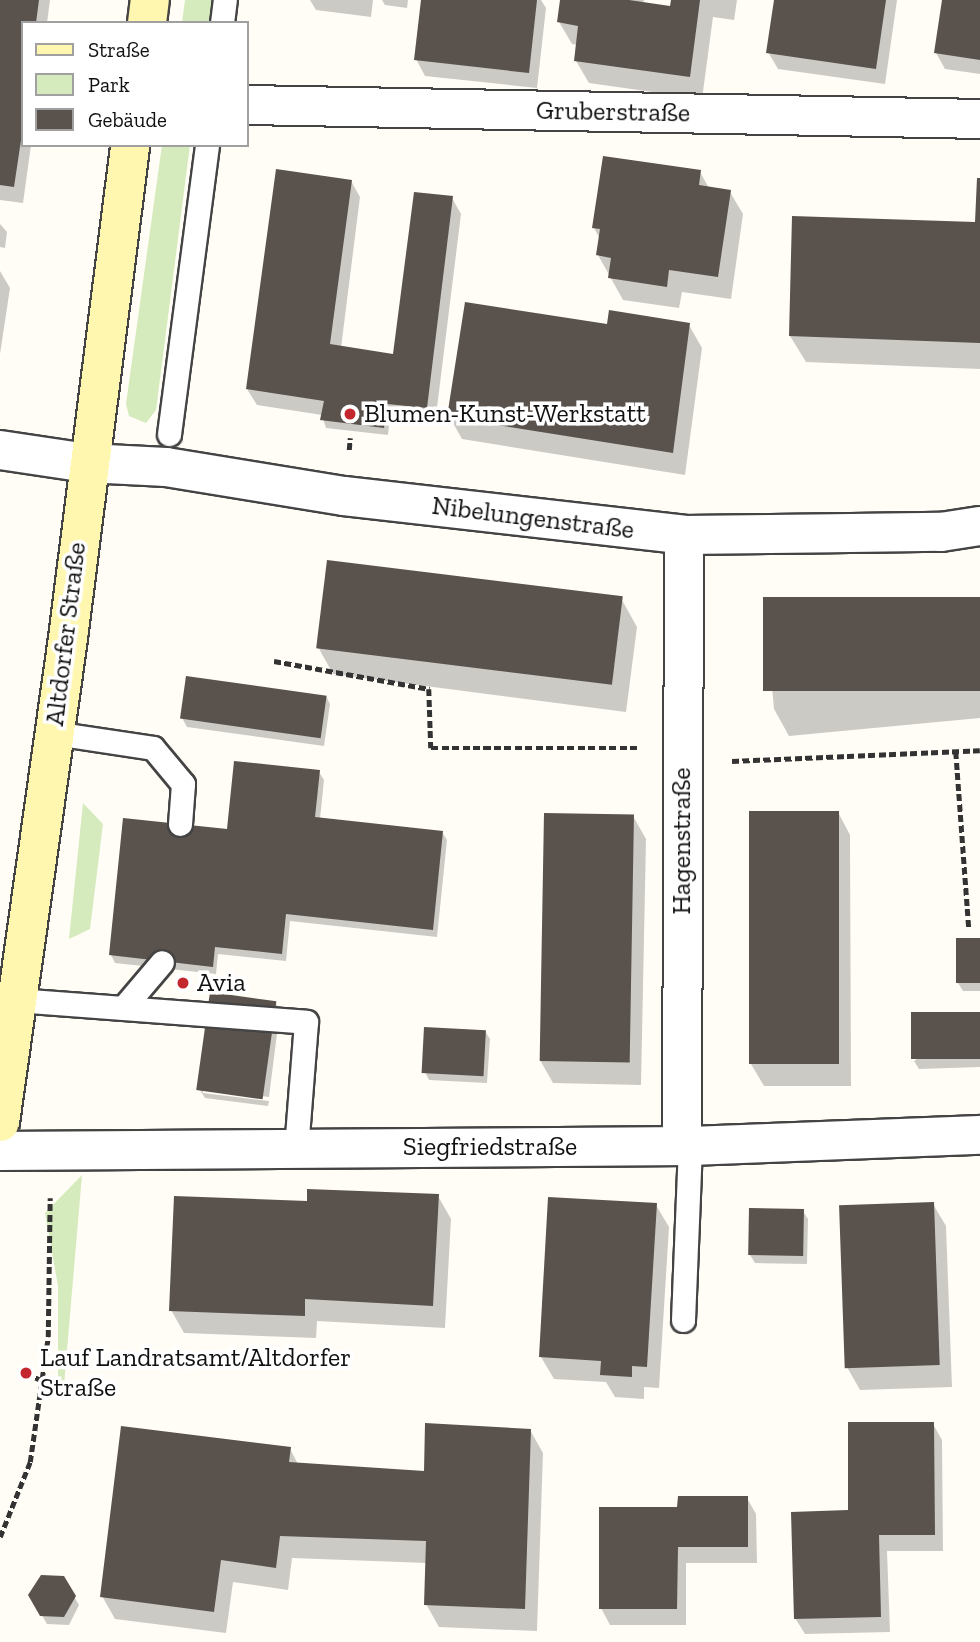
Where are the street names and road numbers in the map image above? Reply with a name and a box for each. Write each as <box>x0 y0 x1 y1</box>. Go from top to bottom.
street label: Gruberstraße <box>536 95 690 129</box>
street label: Nibelungenstraße <box>430 490 636 546</box>
street label: Altdorfer Straße <box>39 540 93 728</box>
street label: Hagenstraße <box>666 768 698 914</box>
street label: Siegfriedstraße <box>403 1131 577 1163</box>

